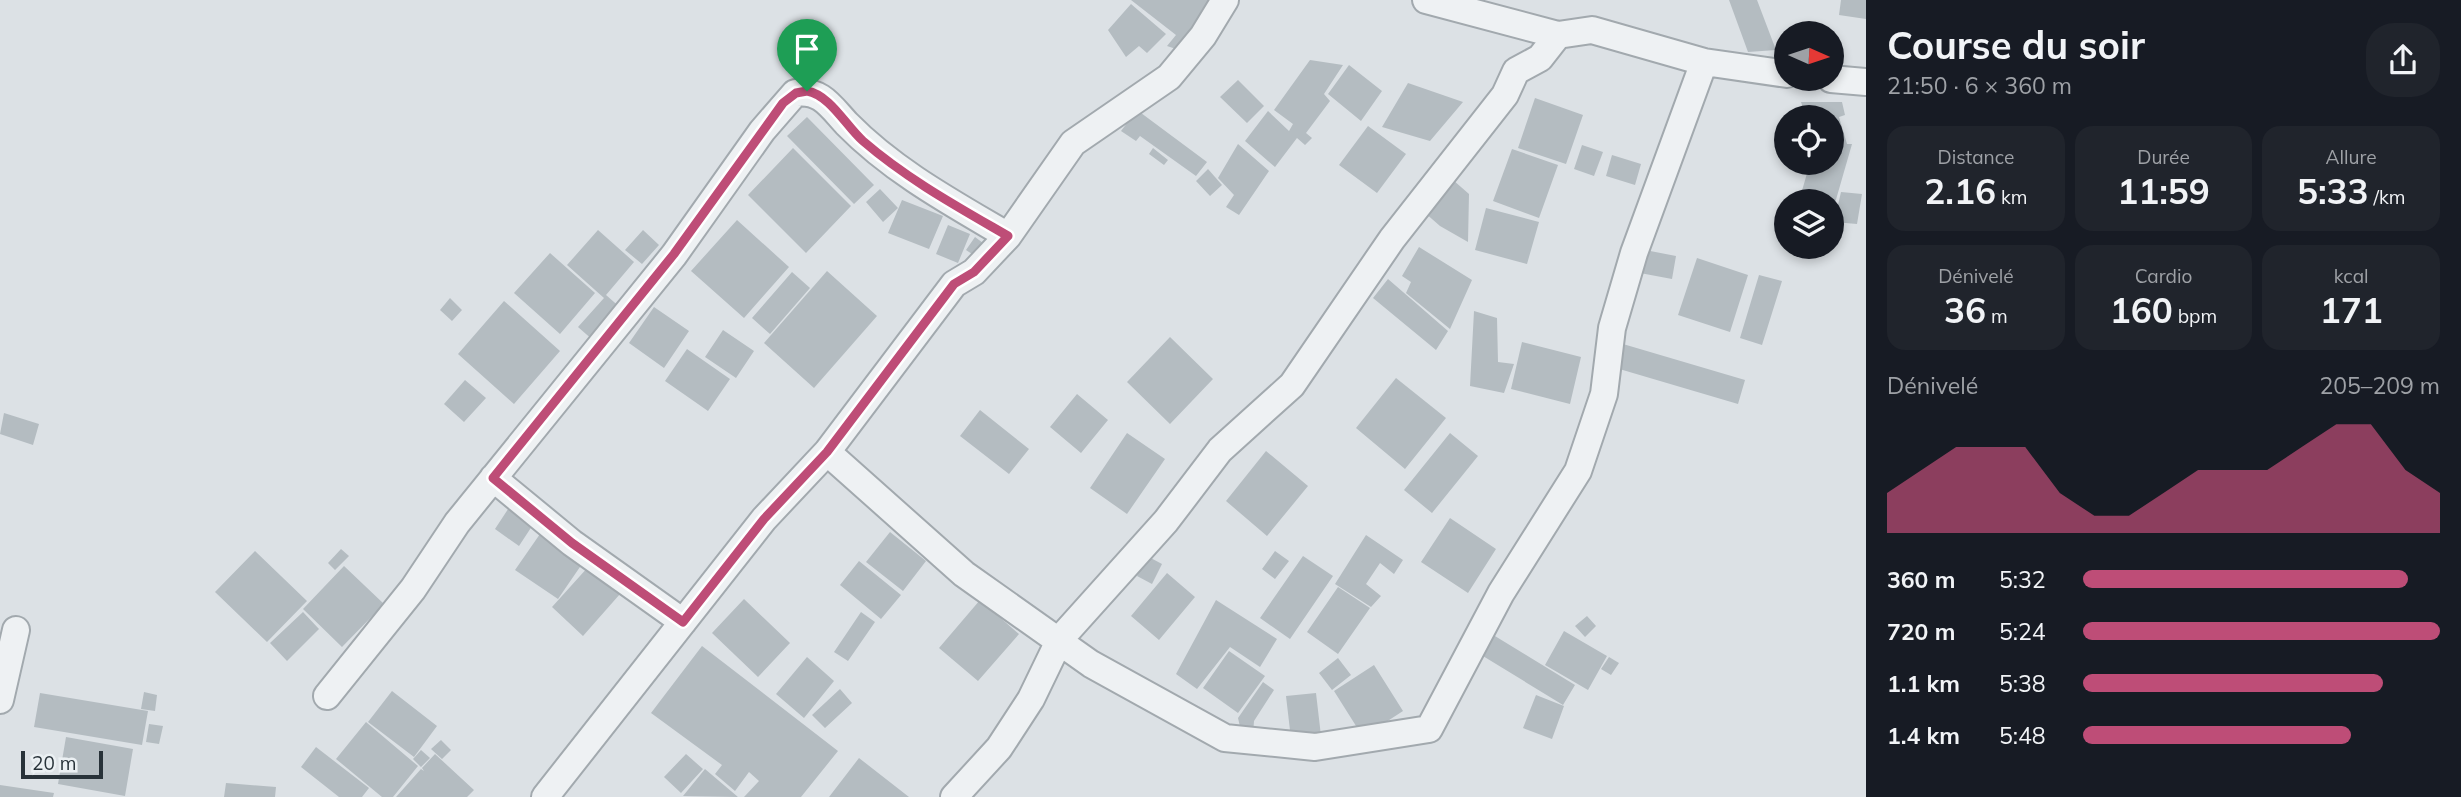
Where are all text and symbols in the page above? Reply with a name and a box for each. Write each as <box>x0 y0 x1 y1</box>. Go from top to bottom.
pin <box>777 19 837 91</box>
north arrow <box>1774 21 1844 91</box>
map controls <box>1774 21 1844 259</box>
text: Course du soir <box>1887 21 2145 69</box>
button: share <box>2366 23 2440 97</box>
icon: arrive <box>788 30 826 68</box>
text: 21:50 · 6 × 360 m <box>1887 71 2072 100</box>
button: locate <box>1774 105 1844 175</box>
text: Distance <box>1937 145 2014 169</box>
text: Durée <box>2137 145 2190 169</box>
text: Allure <box>2326 145 2377 169</box>
text: 2.16 <box>1924 169 1996 213</box>
text: 11:59 <box>2117 169 2210 213</box>
text: 5:33 <box>2297 169 2369 213</box>
text: km <box>1996 185 2027 209</box>
text: /km <box>2369 185 2405 209</box>
button: layers <box>1774 189 1844 259</box>
text: Dénivelé <box>1938 264 2014 288</box>
text: Cardio <box>2135 264 2192 288</box>
text: kcal <box>2334 264 2369 288</box>
text: 36 <box>1944 288 1986 332</box>
text: 160 <box>2110 288 2173 332</box>
text: 171 <box>2320 288 2383 332</box>
text: m <box>1986 304 2008 328</box>
text: bpm <box>2173 304 2217 328</box>
text: Dénivelé <box>1887 371 1978 400</box>
text: 205–209 m <box>2319 371 2440 400</box>
text: 360 m <box>1887 565 1955 594</box>
text: 5:32 <box>1999 565 2046 594</box>
text: 720 m <box>1887 617 1955 646</box>
text: 5:24 <box>1999 617 2046 646</box>
text: 1.1 km <box>1887 669 1960 698</box>
text: 5:38 <box>1999 669 2046 698</box>
text: 1.4 km <box>1887 721 1960 750</box>
text: 5:48 <box>1999 721 2046 750</box>
scale bar <box>21 748 103 780</box>
text: 20 m <box>32 751 76 775</box>

